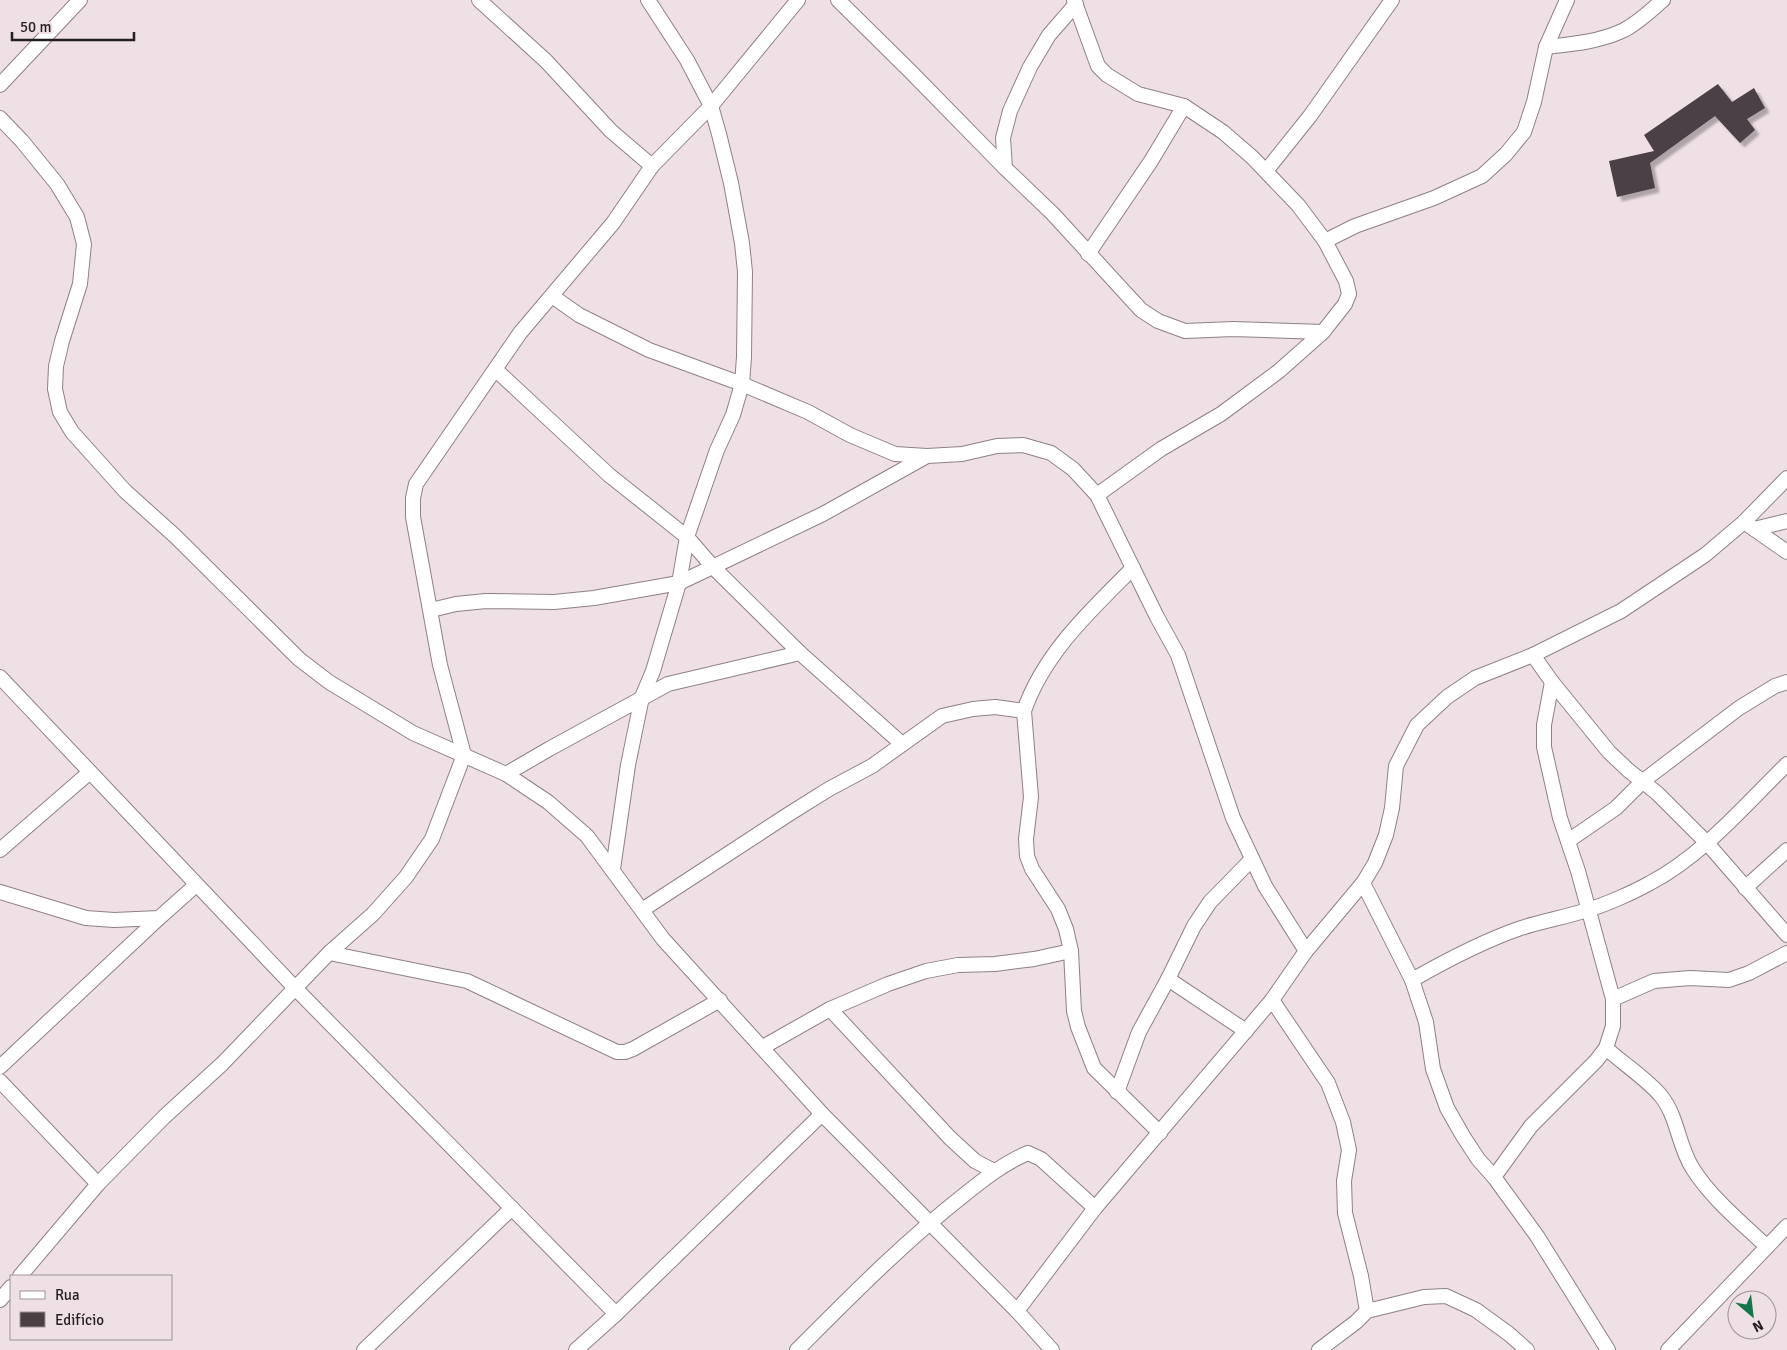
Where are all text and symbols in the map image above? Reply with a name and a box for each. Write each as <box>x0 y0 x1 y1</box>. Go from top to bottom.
scale bar <box>12 10 135 42</box>
text: 50 m <box>20 18 51 36</box>
legend <box>10 1275 172 1340</box>
text: Rua <box>55 1286 80 1304</box>
north arrow <box>1727 1290 1777 1340</box>
text: Edifício <box>55 1311 104 1329</box>
text: N <box>1750 1316 1766 1336</box>

